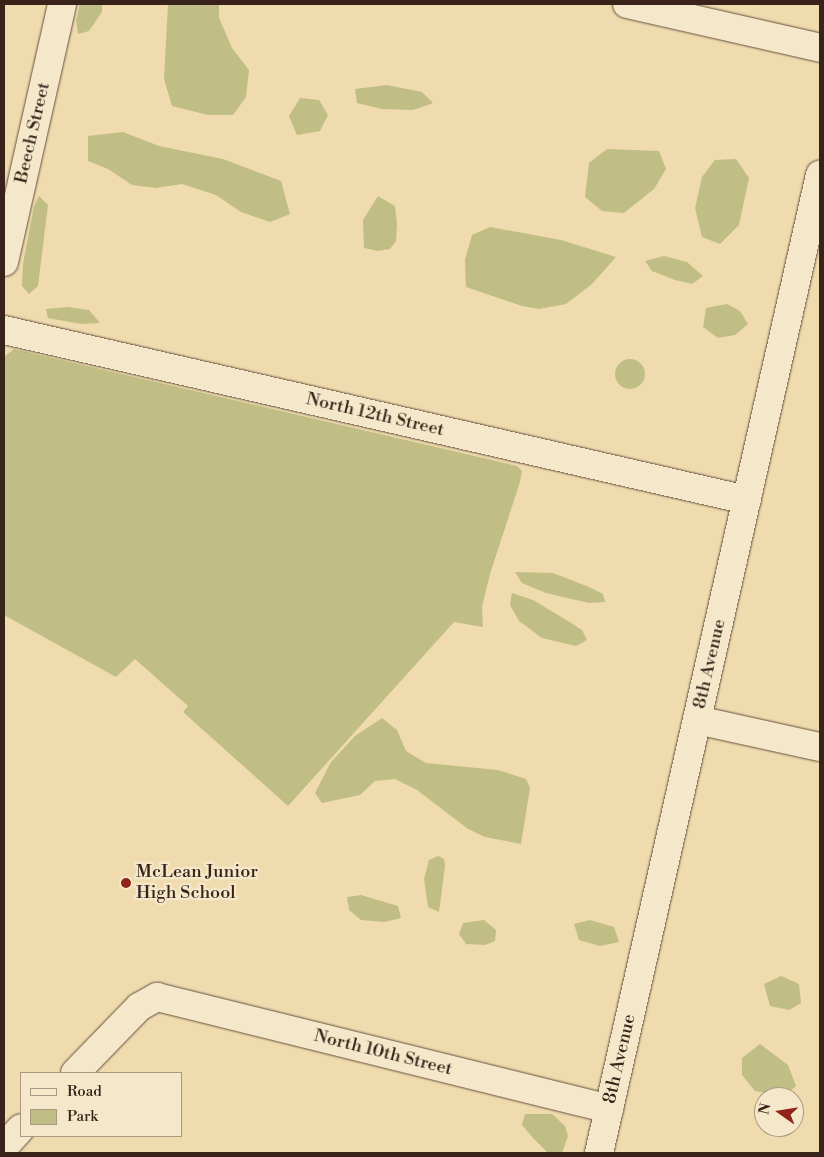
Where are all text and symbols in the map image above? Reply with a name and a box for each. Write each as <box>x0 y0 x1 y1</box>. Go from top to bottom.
street label: Beech Street <box>11 80 55 186</box>
street label: North 12th Street <box>304 389 446 441</box>
street label: 8th Avenue <box>689 617 731 711</box>
place label: McLean Junior High School <box>136 862 258 904</box>
marker: McLean Junior High School <box>120 877 132 889</box>
street label: 8th Avenue <box>599 1012 641 1106</box>
street label: North 10th Street <box>312 1025 454 1081</box>
legend <box>20 1072 182 1137</box>
text: Road <box>67 1082 102 1101</box>
north arrow <box>754 1087 804 1137</box>
text: N <box>755 1101 775 1116</box>
text: Park <box>67 1107 98 1126</box>

